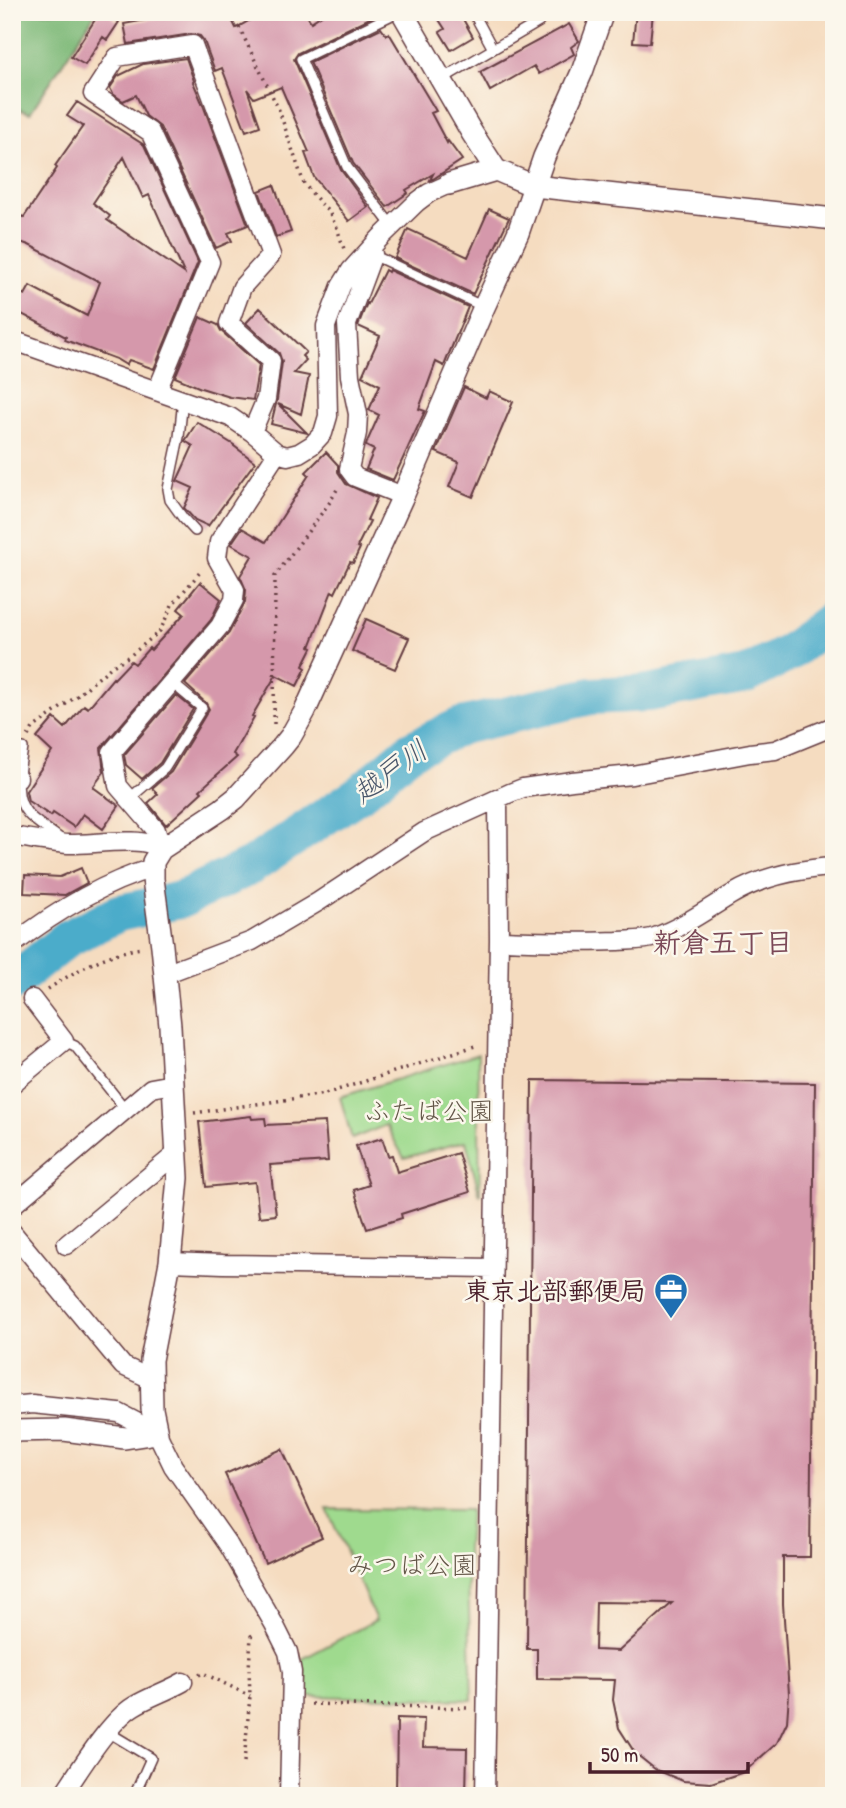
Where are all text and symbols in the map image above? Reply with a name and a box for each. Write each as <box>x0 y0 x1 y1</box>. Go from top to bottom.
water label: 越戸川 <box>344 731 435 812</box>
district label: 新倉五丁目 <box>653 923 793 961</box>
park label: ふたば公園 <box>364 1093 494 1128</box>
office icon: 東京北部郵便局 <box>652 1271 690 1320</box>
place label: 東京北部郵便局 <box>464 1273 646 1308</box>
park label: みつば公園 <box>347 1547 477 1582</box>
scale bar <box>590 1731 748 1775</box>
text: 50 m <box>601 1740 638 1769</box>

